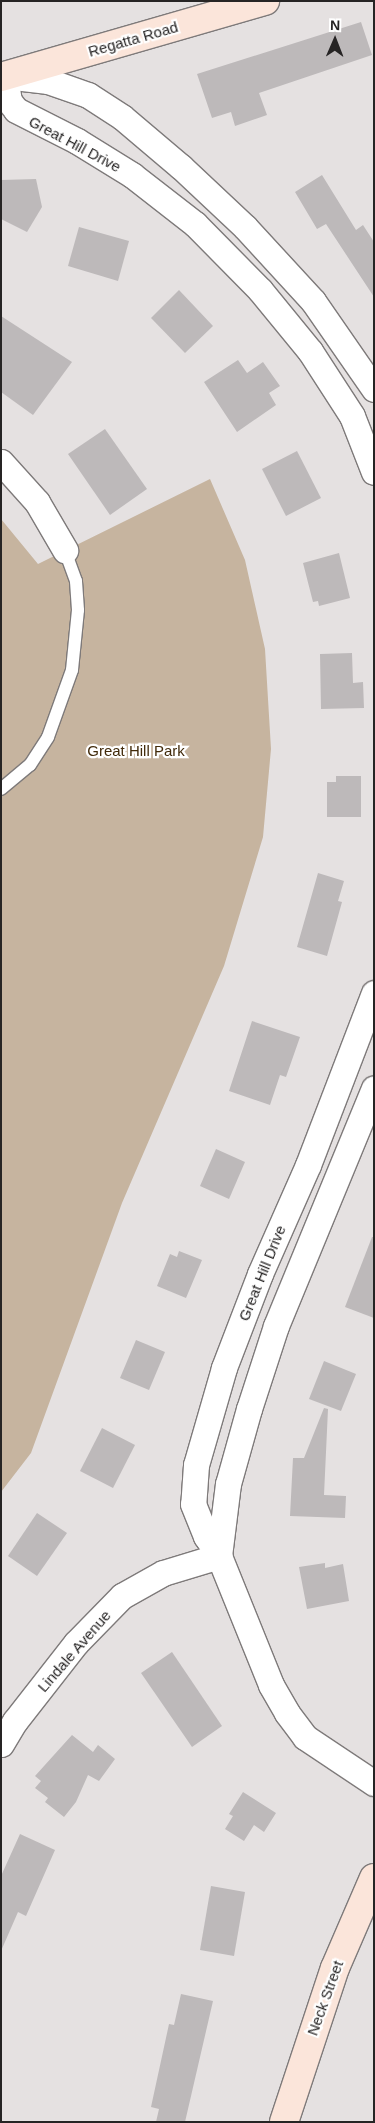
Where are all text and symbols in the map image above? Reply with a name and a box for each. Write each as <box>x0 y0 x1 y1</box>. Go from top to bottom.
north arrow <box>310 15 360 65</box>
text: N <box>330 17 340 33</box>
street label: Regatta Road <box>86 18 180 60</box>
street label: Great Hill Drive <box>26 112 124 176</box>
park label: Great Hill Park <box>87 742 185 760</box>
street label: Great Hill Drive <box>235 1222 289 1324</box>
street label: Lindale Avenue <box>33 1606 115 1696</box>
street label: Neck Street <box>303 1958 347 2038</box>

